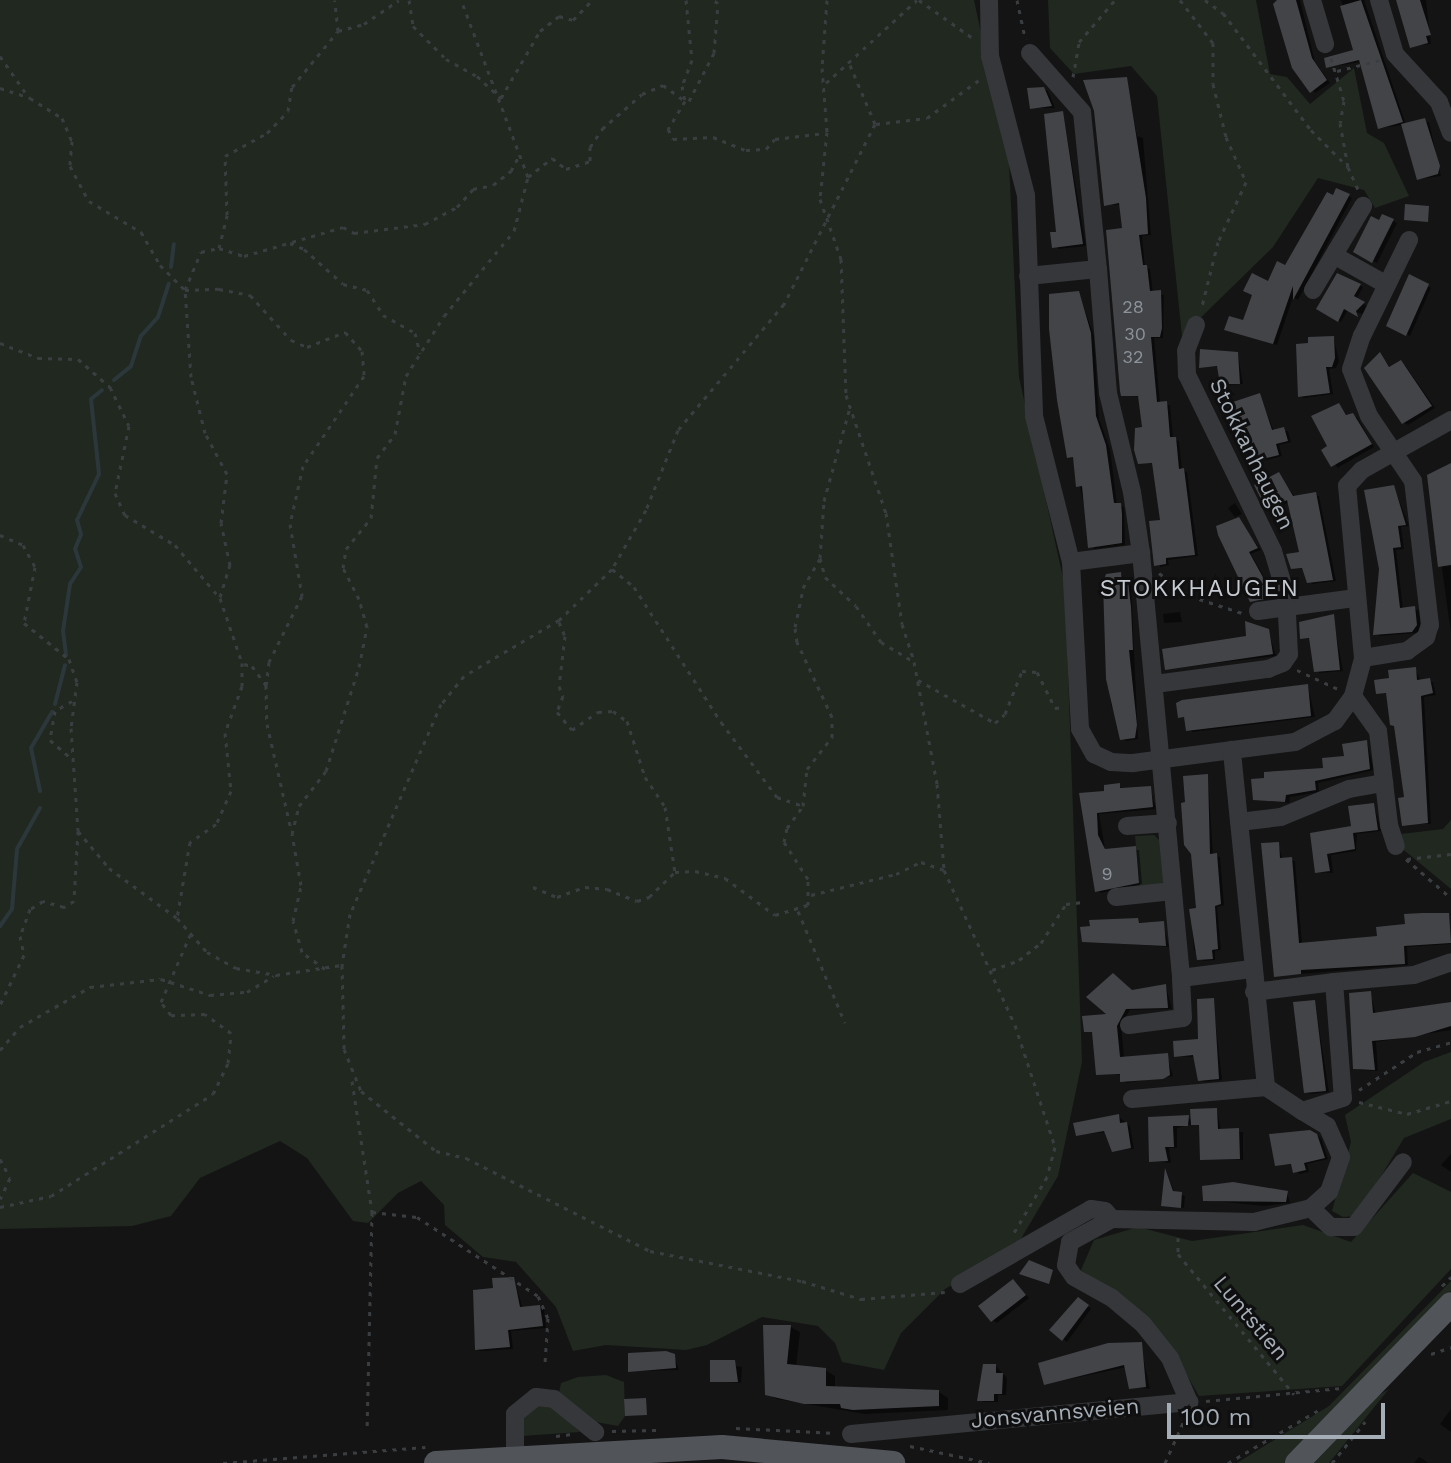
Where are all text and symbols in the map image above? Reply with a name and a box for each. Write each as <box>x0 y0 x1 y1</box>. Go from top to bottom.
house number: 28 <box>1122 296 1144 318</box>
house number: 30 <box>1124 323 1146 345</box>
house number: 32 <box>1123 346 1143 368</box>
street label: Stokkanhaugen <box>1204 374 1300 534</box>
district label: STOKKHAUGEN <box>1100 575 1300 603</box>
house number: 9 <box>1101 863 1113 885</box>
street label: Luntstien <box>1208 1270 1294 1366</box>
scale bar <box>1171 1387 1389 1437</box>
street label: Jonsvannsveien <box>970 1392 1140 1434</box>
text: 100 m <box>1181 1403 1251 1431</box>

